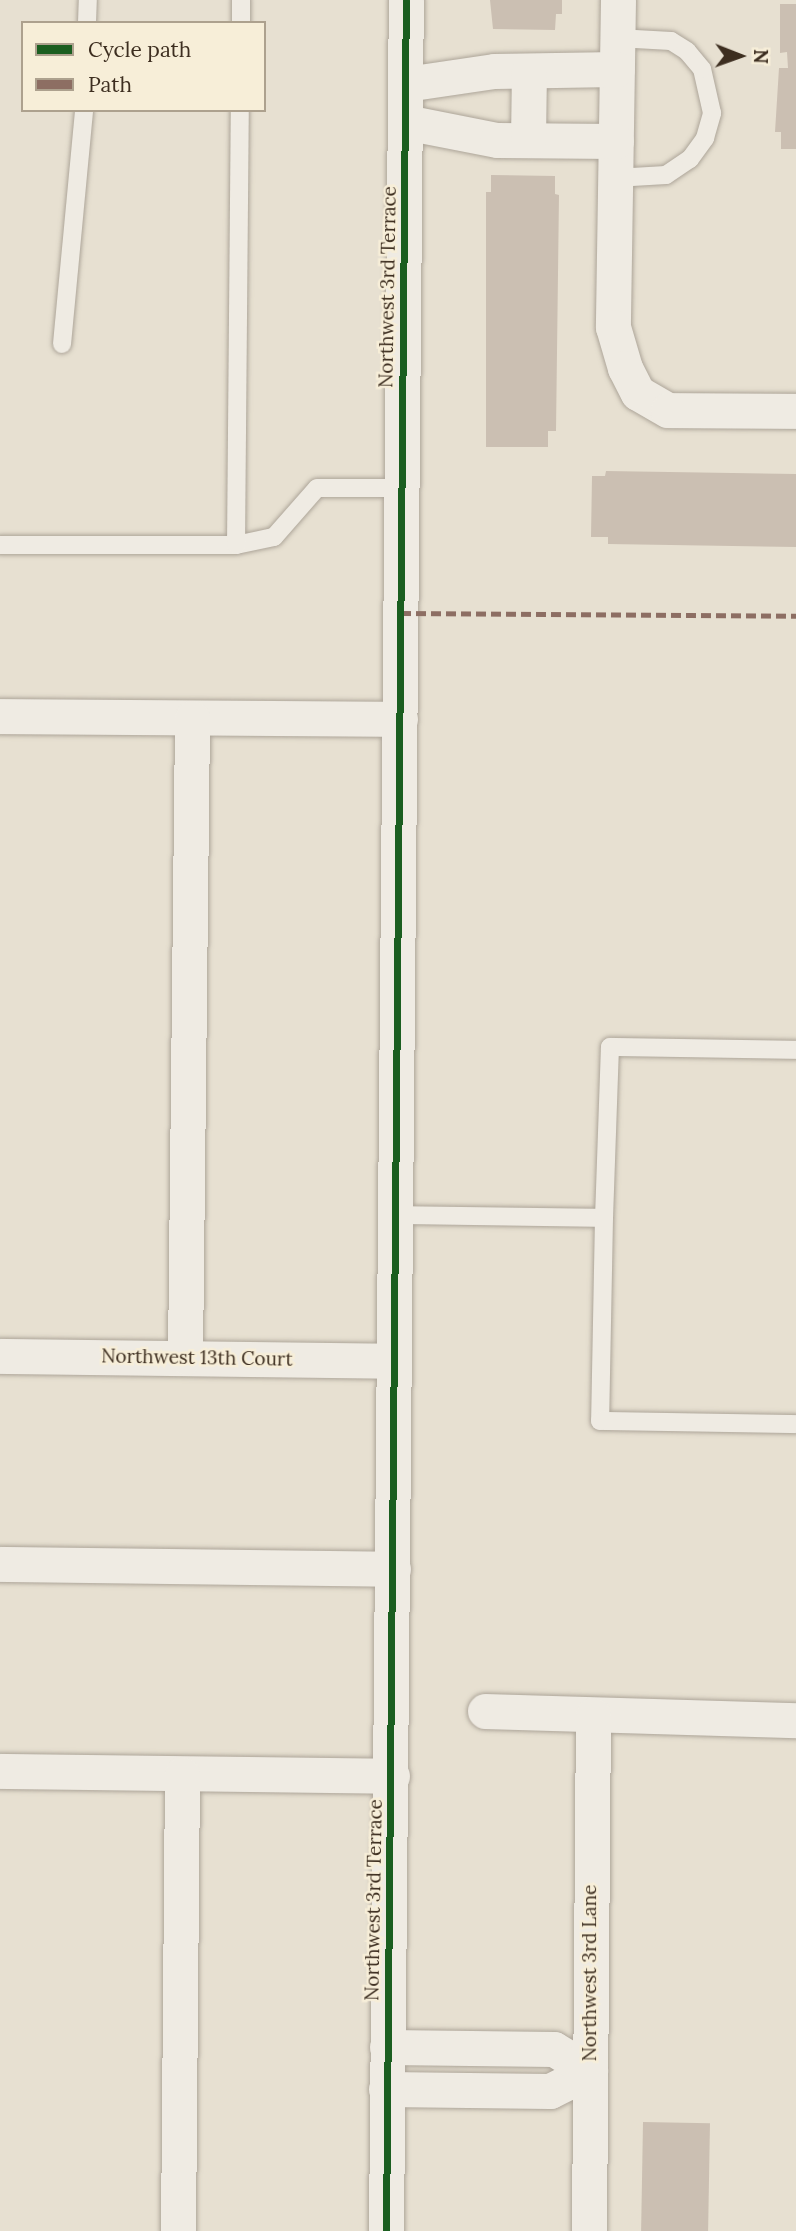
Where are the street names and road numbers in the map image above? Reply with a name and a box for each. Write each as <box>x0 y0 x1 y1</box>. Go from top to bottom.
street label: Northwest 3rd Terrace <box>375 186 401 388</box>
street label: Northwest 13th Court <box>101 1345 293 1371</box>
street label: Northwest 3rd Terrace <box>361 1799 387 2001</box>
street label: Northwest 3rd Lane <box>579 1885 601 2061</box>

